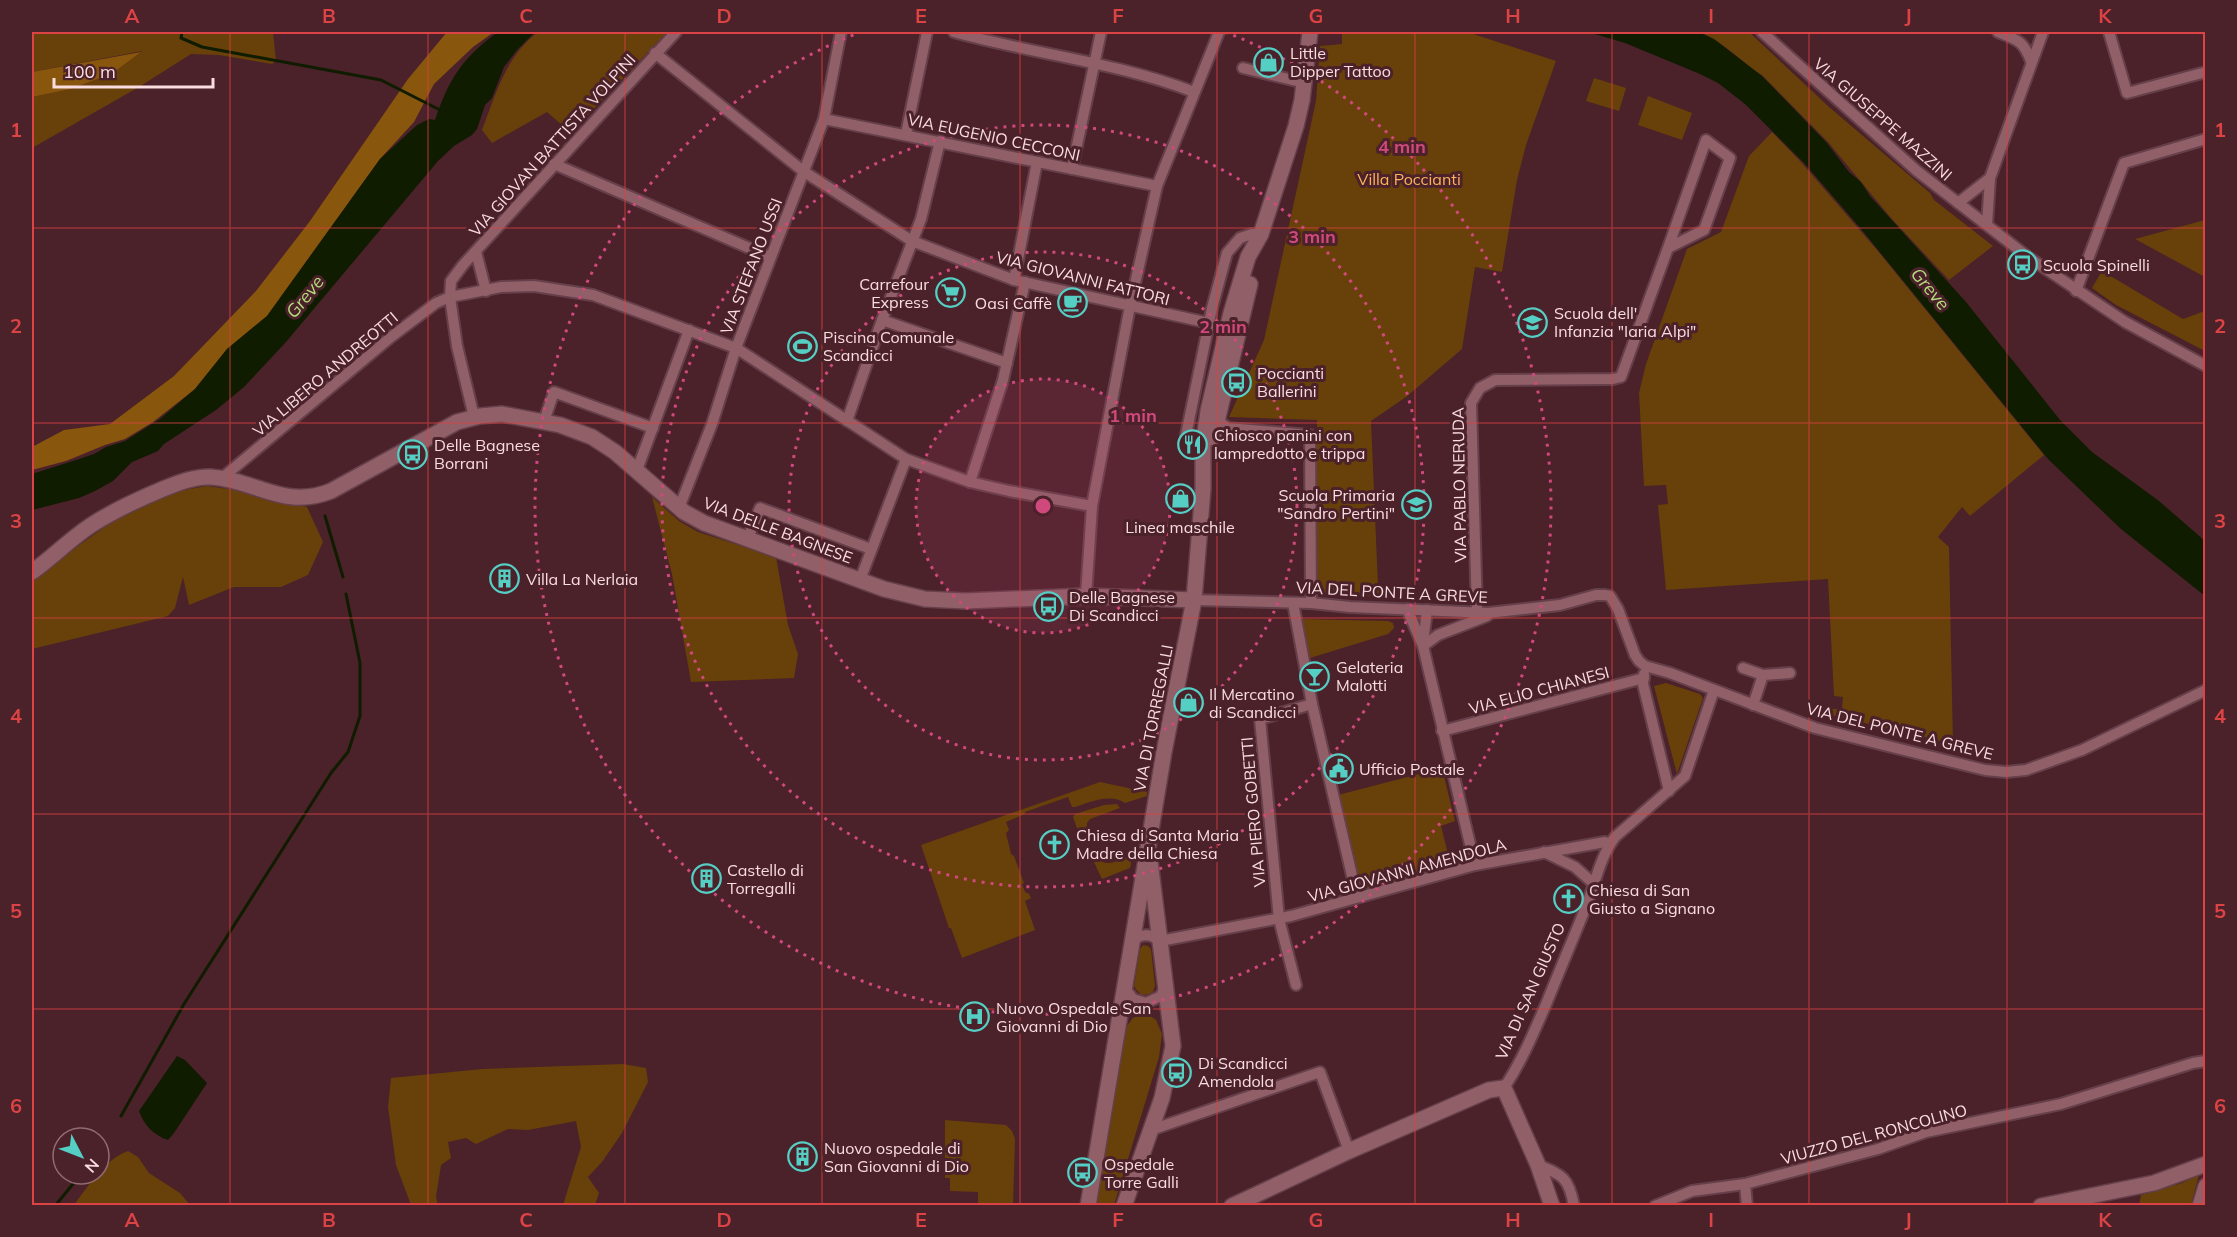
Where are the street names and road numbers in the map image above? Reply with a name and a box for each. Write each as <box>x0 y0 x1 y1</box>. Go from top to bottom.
street label: VIA GIOVAN BATTISTA VOLPINI <box>465 49 639 241</box>
street label: VIA GIUSEPPE MAZZINI <box>1810 53 1956 185</box>
street label: VIA EUGENIO CECCONI <box>906 109 1082 165</box>
street label: VIA STEFANO USSI <box>716 195 786 337</box>
street label: VIA GIOVANNI FATTORI <box>994 247 1172 309</box>
street label: VIA LIBERO ANDREOTTI <box>248 307 402 441</box>
street label: VIA PABLO NERUDA <box>1448 407 1470 563</box>
street label: VIA DELLE BAGNESE <box>701 492 855 568</box>
street label: VIA DEL PONTE A GREVE <box>1296 577 1488 607</box>
street label: VIA DI TORREGALLI <box>1129 643 1177 793</box>
street label: VIA ELIO CHIANESI <box>1467 662 1611 718</box>
street label: VIA DEL PONTE A GREVE <box>1804 698 1996 764</box>
street label: VIA PIERO GOBETTI <box>1236 736 1270 888</box>
street label: VIA GIOVANNI AMENDOLA <box>1306 834 1509 906</box>
street label: VIA DI SAN GIUSTO <box>1491 919 1569 1063</box>
street label: VIUZZO DEL RONCOLINO <box>1779 1099 1969 1169</box>

